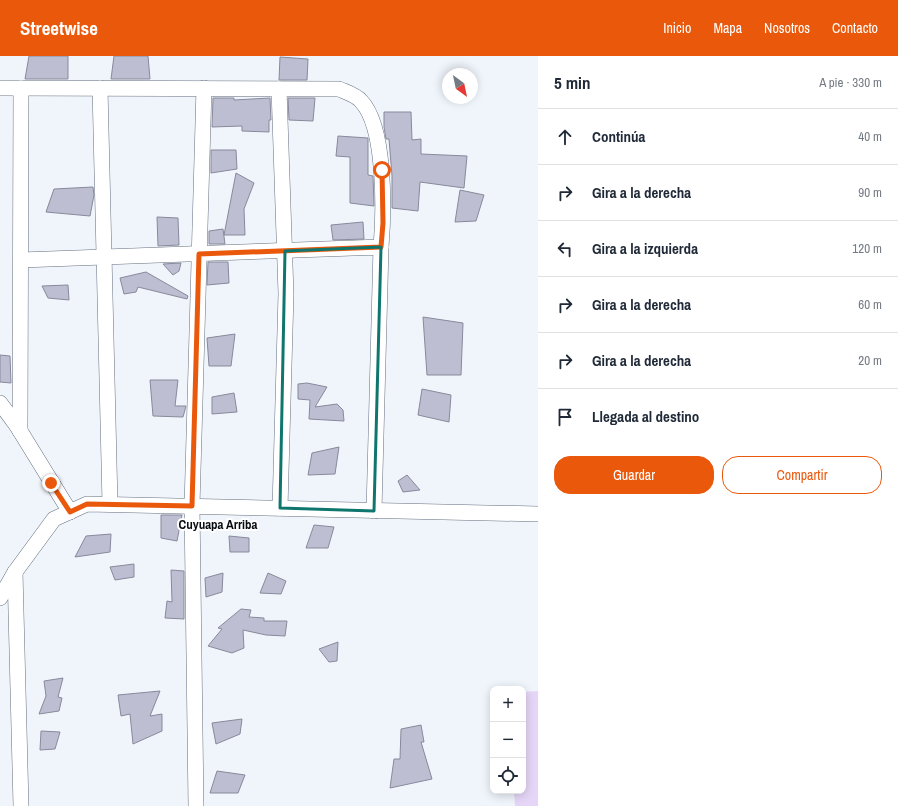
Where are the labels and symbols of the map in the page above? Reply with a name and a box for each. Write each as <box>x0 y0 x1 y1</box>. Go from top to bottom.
north arrow <box>442 68 478 104</box>
route start <box>373 161 391 179</box>
route end <box>42 474 60 492</box>
district label: Cuyuapa Arriba <box>179 516 258 533</box>

